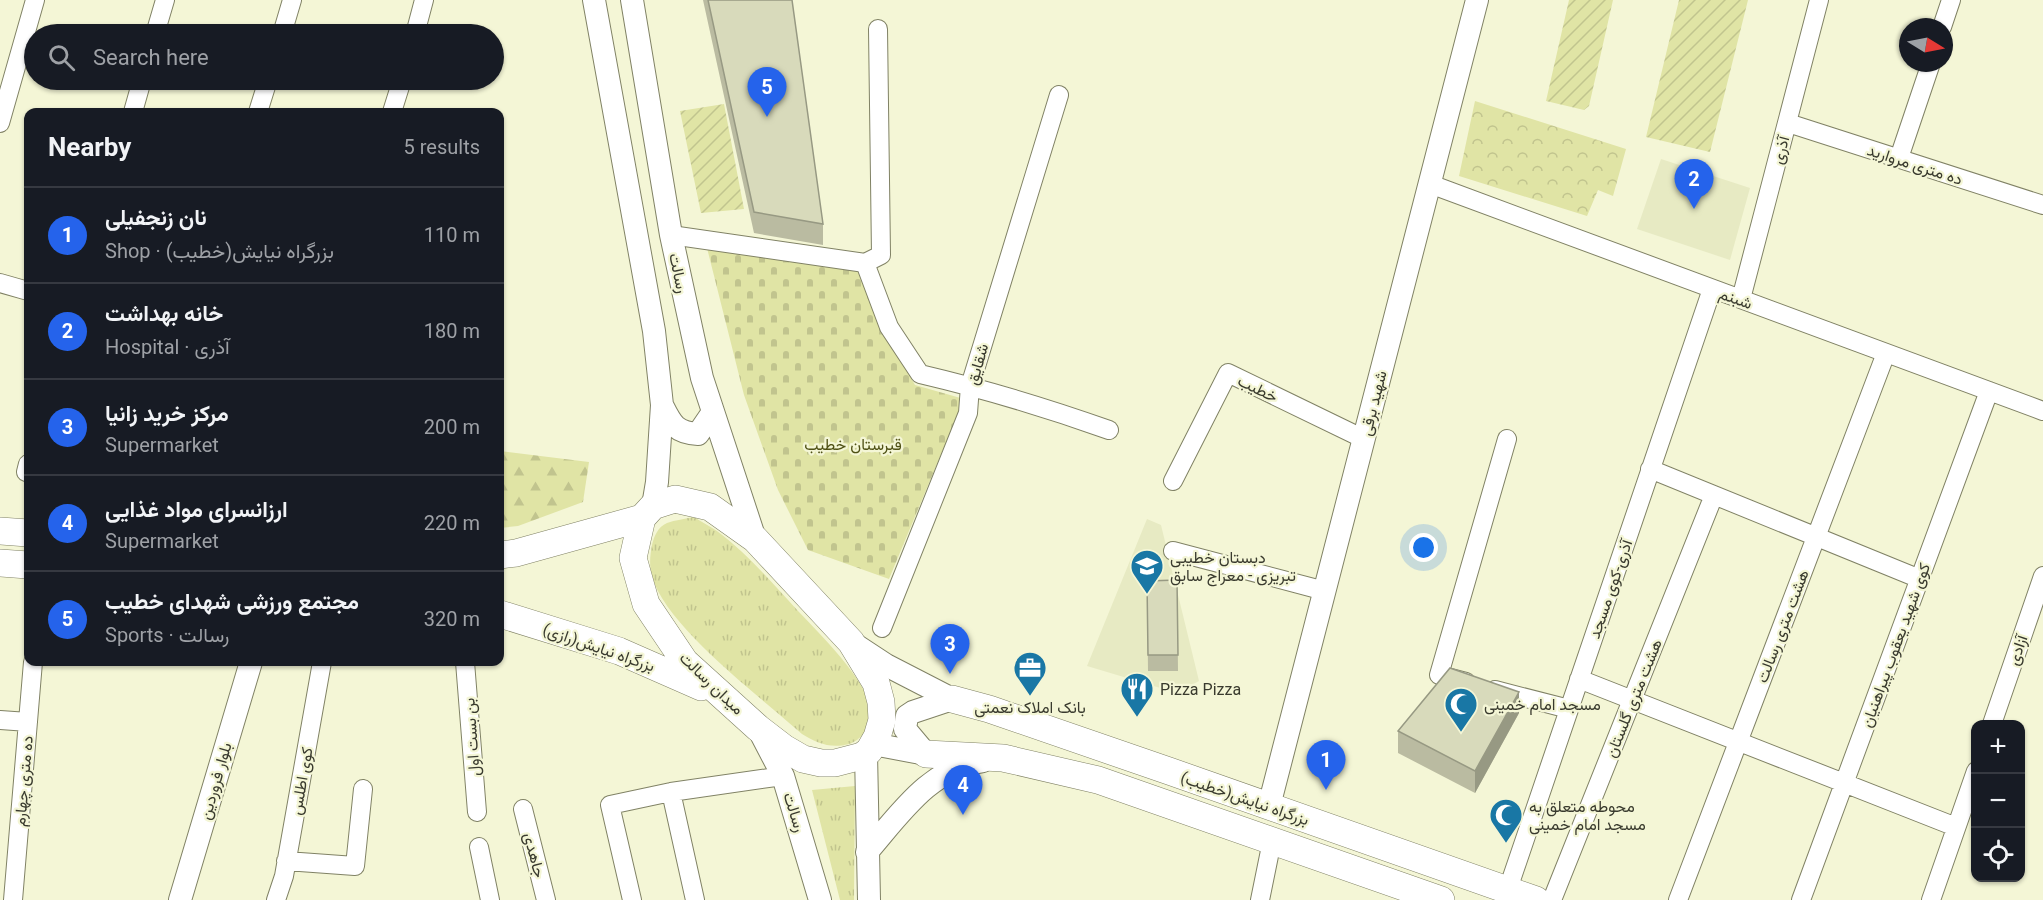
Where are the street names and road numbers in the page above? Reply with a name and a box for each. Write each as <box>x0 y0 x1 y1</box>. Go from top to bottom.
street label: آذری <box>1768 133 1795 166</box>
street label: ده متری مروارید <box>1865 140 1965 190</box>
street label: رسالت <box>664 251 692 295</box>
street label: شبنم <box>1716 284 1755 314</box>
street label: شقایق <box>963 341 993 387</box>
street label: شهید برقی <box>1356 369 1392 438</box>
street label: خطیب <box>1235 371 1281 406</box>
street label: آذری-کوی مسجد <box>1585 536 1638 642</box>
street label: کوی شهید یعقوب پیراهنیان <box>1857 560 1936 731</box>
street label: هشت متری رسالت <box>1752 567 1814 686</box>
street label: بزرگراه نیایش(رازی) <box>540 619 657 676</box>
street label: آزادی <box>2003 631 2033 668</box>
street label: هشت متری گلستان <box>1601 636 1667 761</box>
street label: میدان رسالت <box>675 648 748 719</box>
street label: بن بست اول <box>459 697 485 777</box>
street label: ده متری چهارم <box>10 735 39 828</box>
street label: بلوار فروردین <box>195 740 237 822</box>
street label: کوی اطلس <box>286 746 318 817</box>
street label: بزرگراه نیایش(خطیب) <box>1178 768 1312 830</box>
street label: رسالت <box>779 790 810 835</box>
street label: جاهدی <box>519 831 549 880</box>

